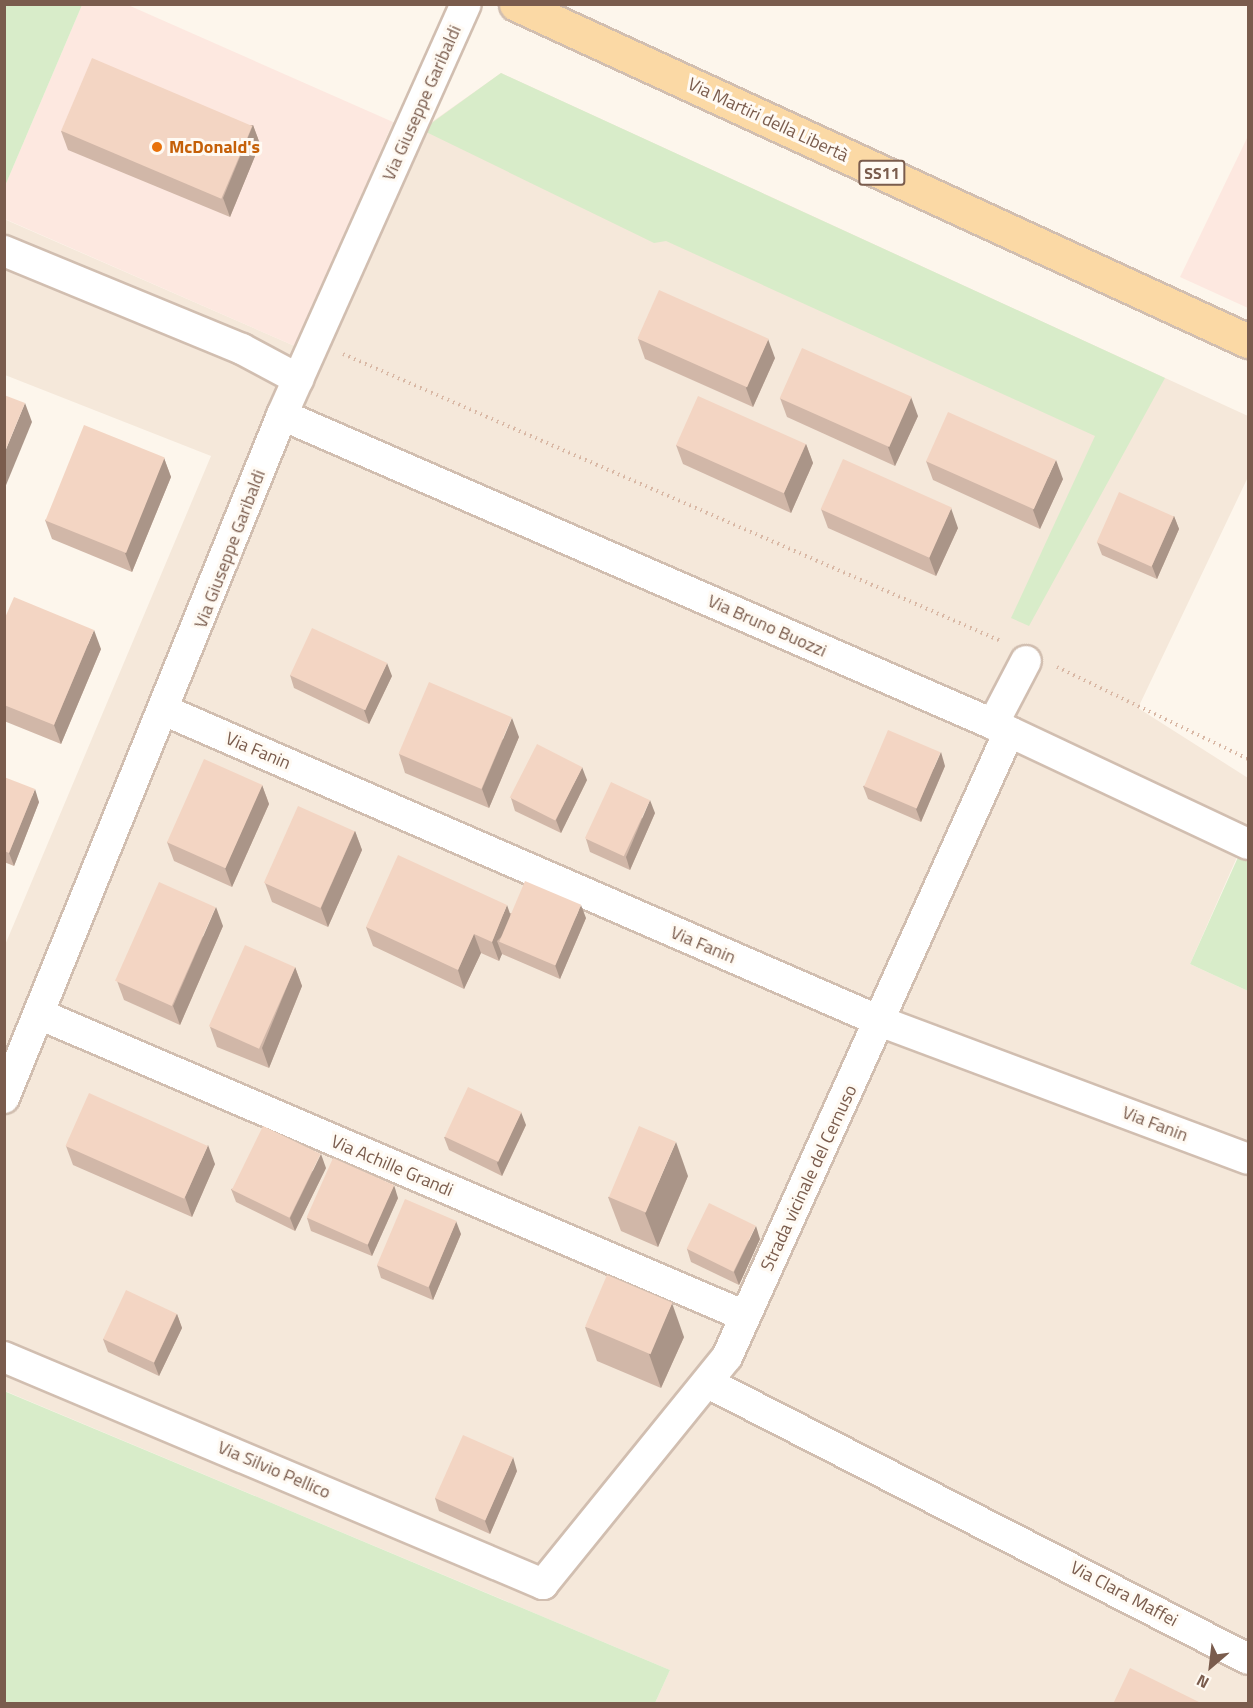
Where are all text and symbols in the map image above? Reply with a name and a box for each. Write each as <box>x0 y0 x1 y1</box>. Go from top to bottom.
street label: Via Giuseppe Garibaldi <box>378 22 466 184</box>
street label: Via Martiri della Libertà <box>684 73 852 167</box>
place label: McDonald's <box>169 136 260 158</box>
marker: McDonald's <box>150 140 164 154</box>
road number: SS11 <box>858 160 906 186</box>
street label: Via Giuseppe Garibaldi <box>190 467 270 631</box>
street label: Via Bruno Buozzi <box>704 590 830 662</box>
street label: Via Fanin <box>222 728 294 774</box>
street label: Via Fanin <box>667 922 739 968</box>
street label: Strada vicinale del Cernuso <box>756 1082 862 1274</box>
street label: Via Fanin <box>1119 1102 1191 1146</box>
street label: Via Achille Grandi <box>328 1131 456 1201</box>
street label: Via Silvio Pellico <box>214 1437 334 1503</box>
street label: Via Clara Maffei <box>1067 1557 1181 1631</box>
north arrow <box>1181 1636 1241 1696</box>
text: N <box>1192 1669 1213 1695</box>

